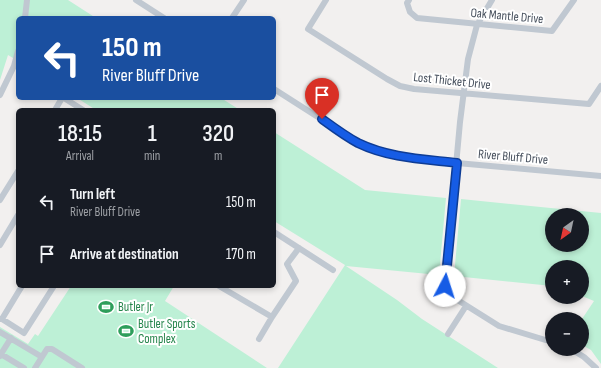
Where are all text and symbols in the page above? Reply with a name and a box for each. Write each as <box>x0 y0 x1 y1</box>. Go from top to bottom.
street label: Oak Mantle Drive <box>470 5 544 27</box>
text: 150 m <box>102 31 162 64</box>
icon: left <box>36 32 88 84</box>
text: River Bluff Drive <box>102 65 199 86</box>
street label: Lost Thicket Drive <box>412 69 492 93</box>
pin <box>305 78 339 119</box>
icon: arrive <box>311 84 333 106</box>
text: 18:15 <box>58 119 102 148</box>
text: 1 <box>148 119 157 148</box>
text: 320 <box>202 119 234 148</box>
street label: River Bluff Drive <box>477 146 549 168</box>
text: Arrival <box>66 148 94 164</box>
text: min <box>144 148 160 164</box>
text: m <box>214 148 222 164</box>
text: Turn left <box>70 185 115 204</box>
icon: left <box>36 191 58 213</box>
text: 150 m <box>226 193 256 212</box>
text: River Bluff Drive <box>70 204 140 220</box>
north arrow <box>545 208 589 252</box>
map controls <box>545 208 589 356</box>
icon: arrive <box>36 243 58 265</box>
text: Arrive at destination <box>70 245 179 264</box>
text: 170 m <box>226 245 256 264</box>
button: + <box>545 260 589 304</box>
position arrow <box>424 265 466 307</box>
sports icon: Butler Jr <box>97 298 115 316</box>
place label: Butler Jr <box>118 299 153 315</box>
button: − <box>545 312 589 356</box>
place label: Butler Sports Complex <box>138 316 196 347</box>
sports icon: Butler Sports Complex <box>117 322 135 340</box>

